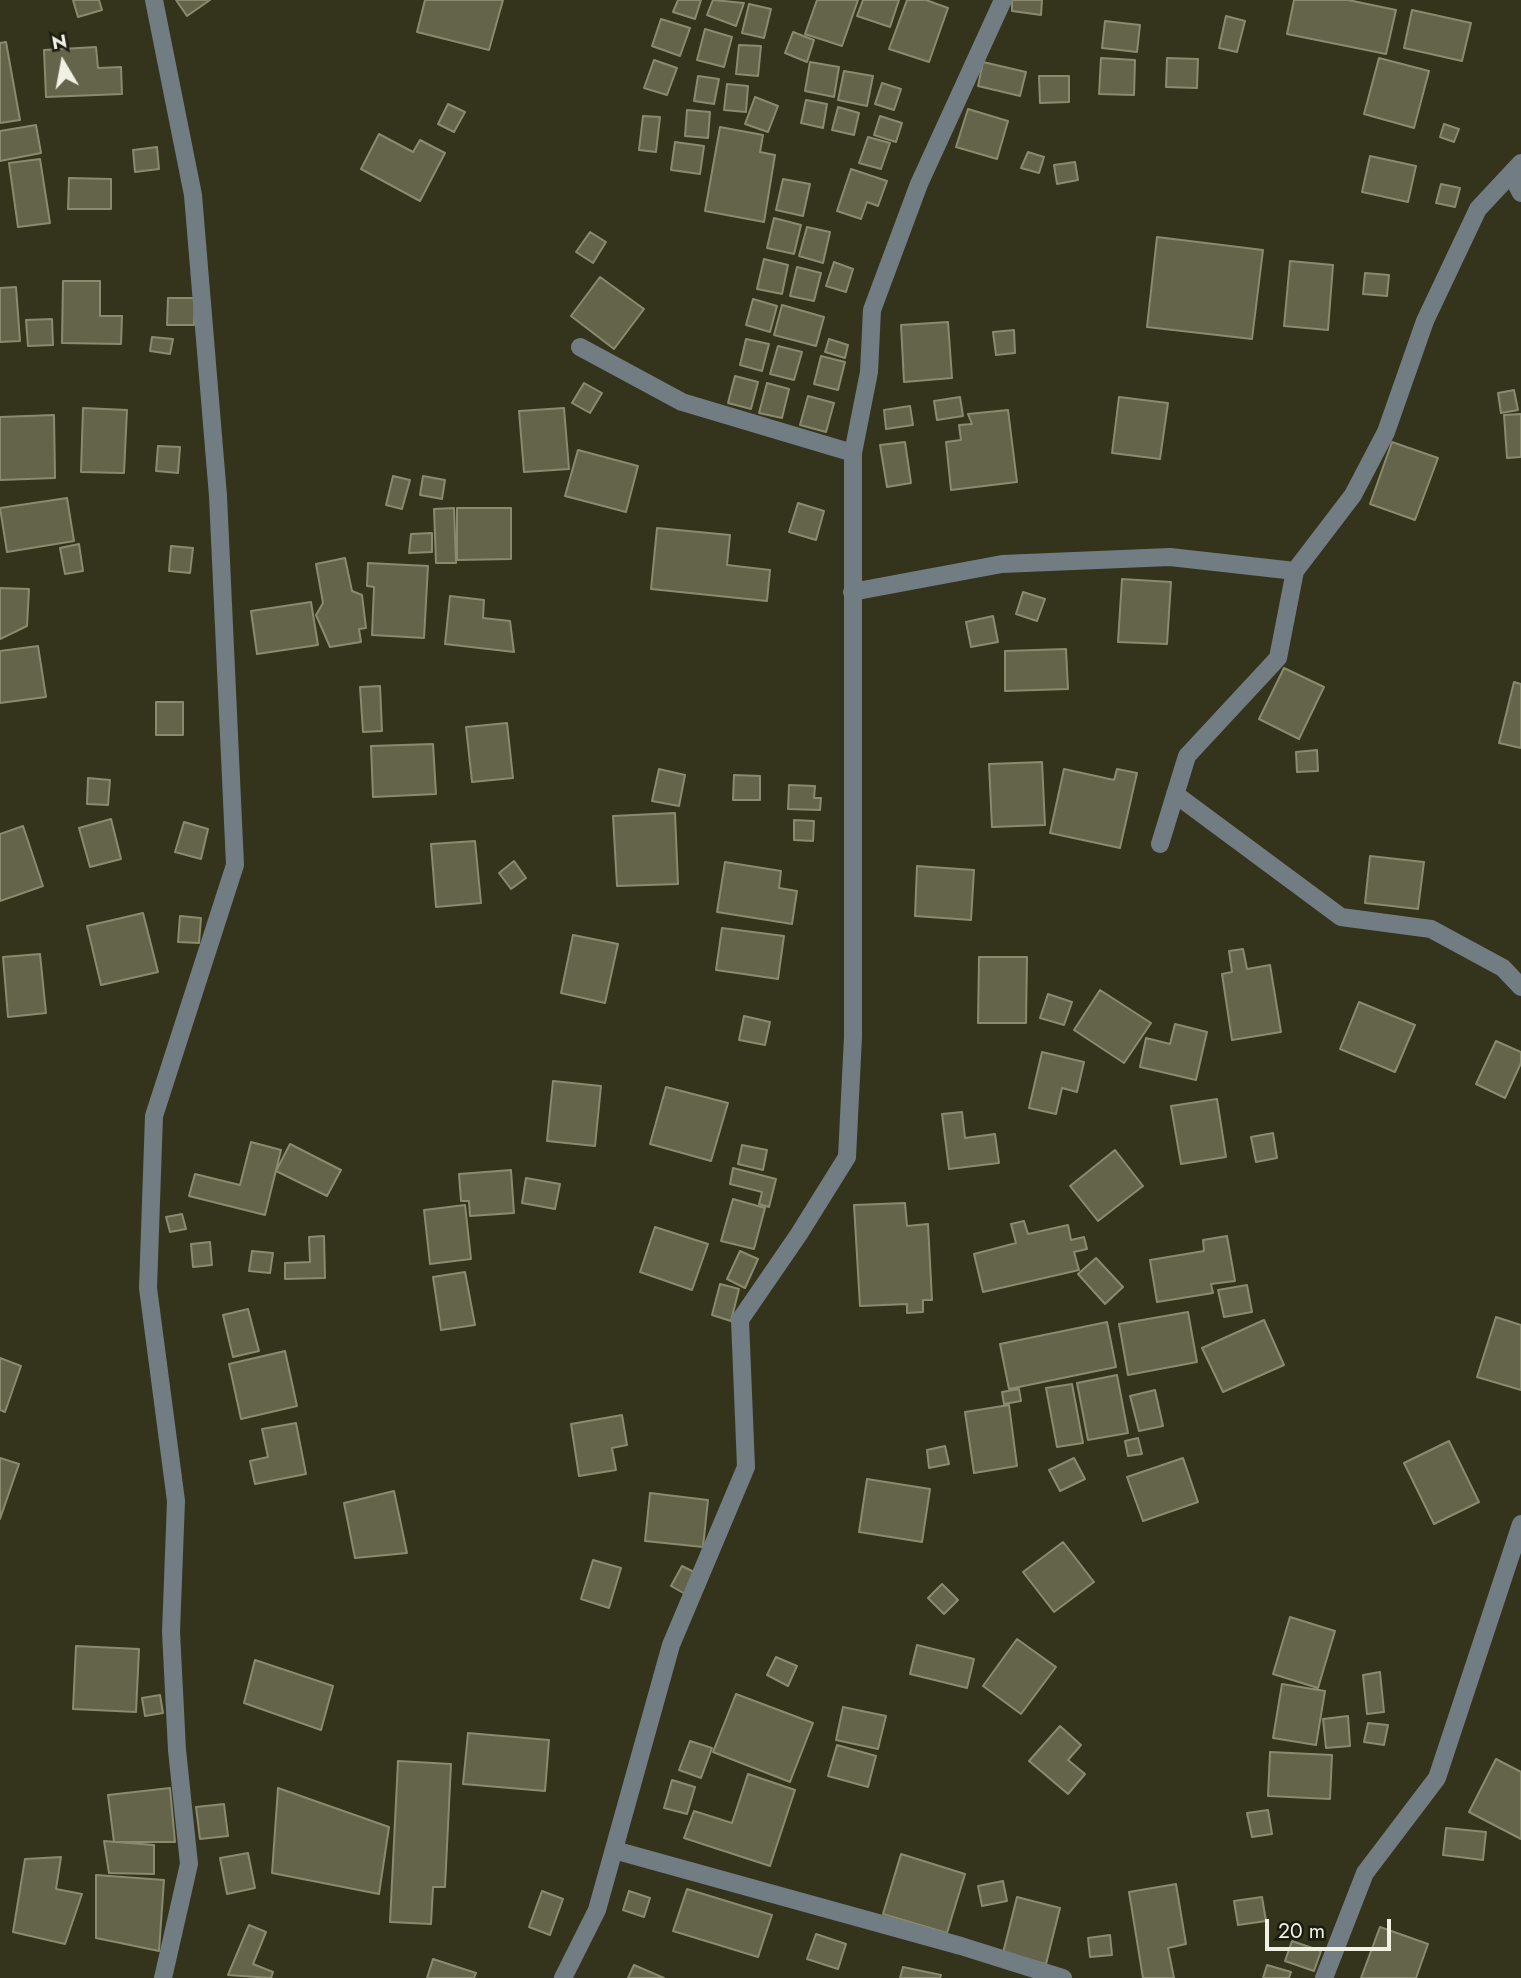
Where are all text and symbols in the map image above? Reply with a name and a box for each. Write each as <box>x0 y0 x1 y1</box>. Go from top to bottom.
text: N <box>49 27 69 56</box>
north arrow <box>28 28 98 98</box>
scale bar <box>1269 1904 1395 1948</box>
text: 20 m <box>1278 1916 1325 1946</box>

